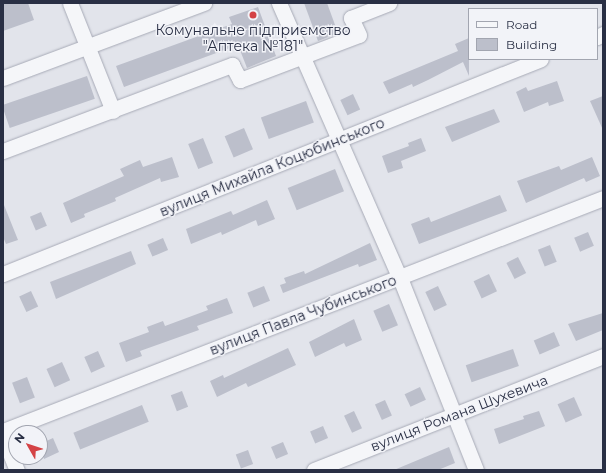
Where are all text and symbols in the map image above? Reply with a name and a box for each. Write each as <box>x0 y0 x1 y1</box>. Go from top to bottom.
legend <box>468 8 598 60</box>
marker: Комунальне підприємство "Аптека №181" <box>248 10 258 20</box>
text: Road <box>506 17 537 32</box>
place label: Комунальне підприємство "Аптека №181" <box>155 22 351 54</box>
text: Building <box>506 37 557 52</box>
street label: вулиця Михайла Коцюбинського <box>157 114 387 220</box>
street label: вулиця Павла Чубинського <box>207 272 399 358</box>
street label: вулиця Романа Шухевича <box>368 371 550 455</box>
north arrow <box>8 425 48 465</box>
text: N <box>11 430 28 446</box>

